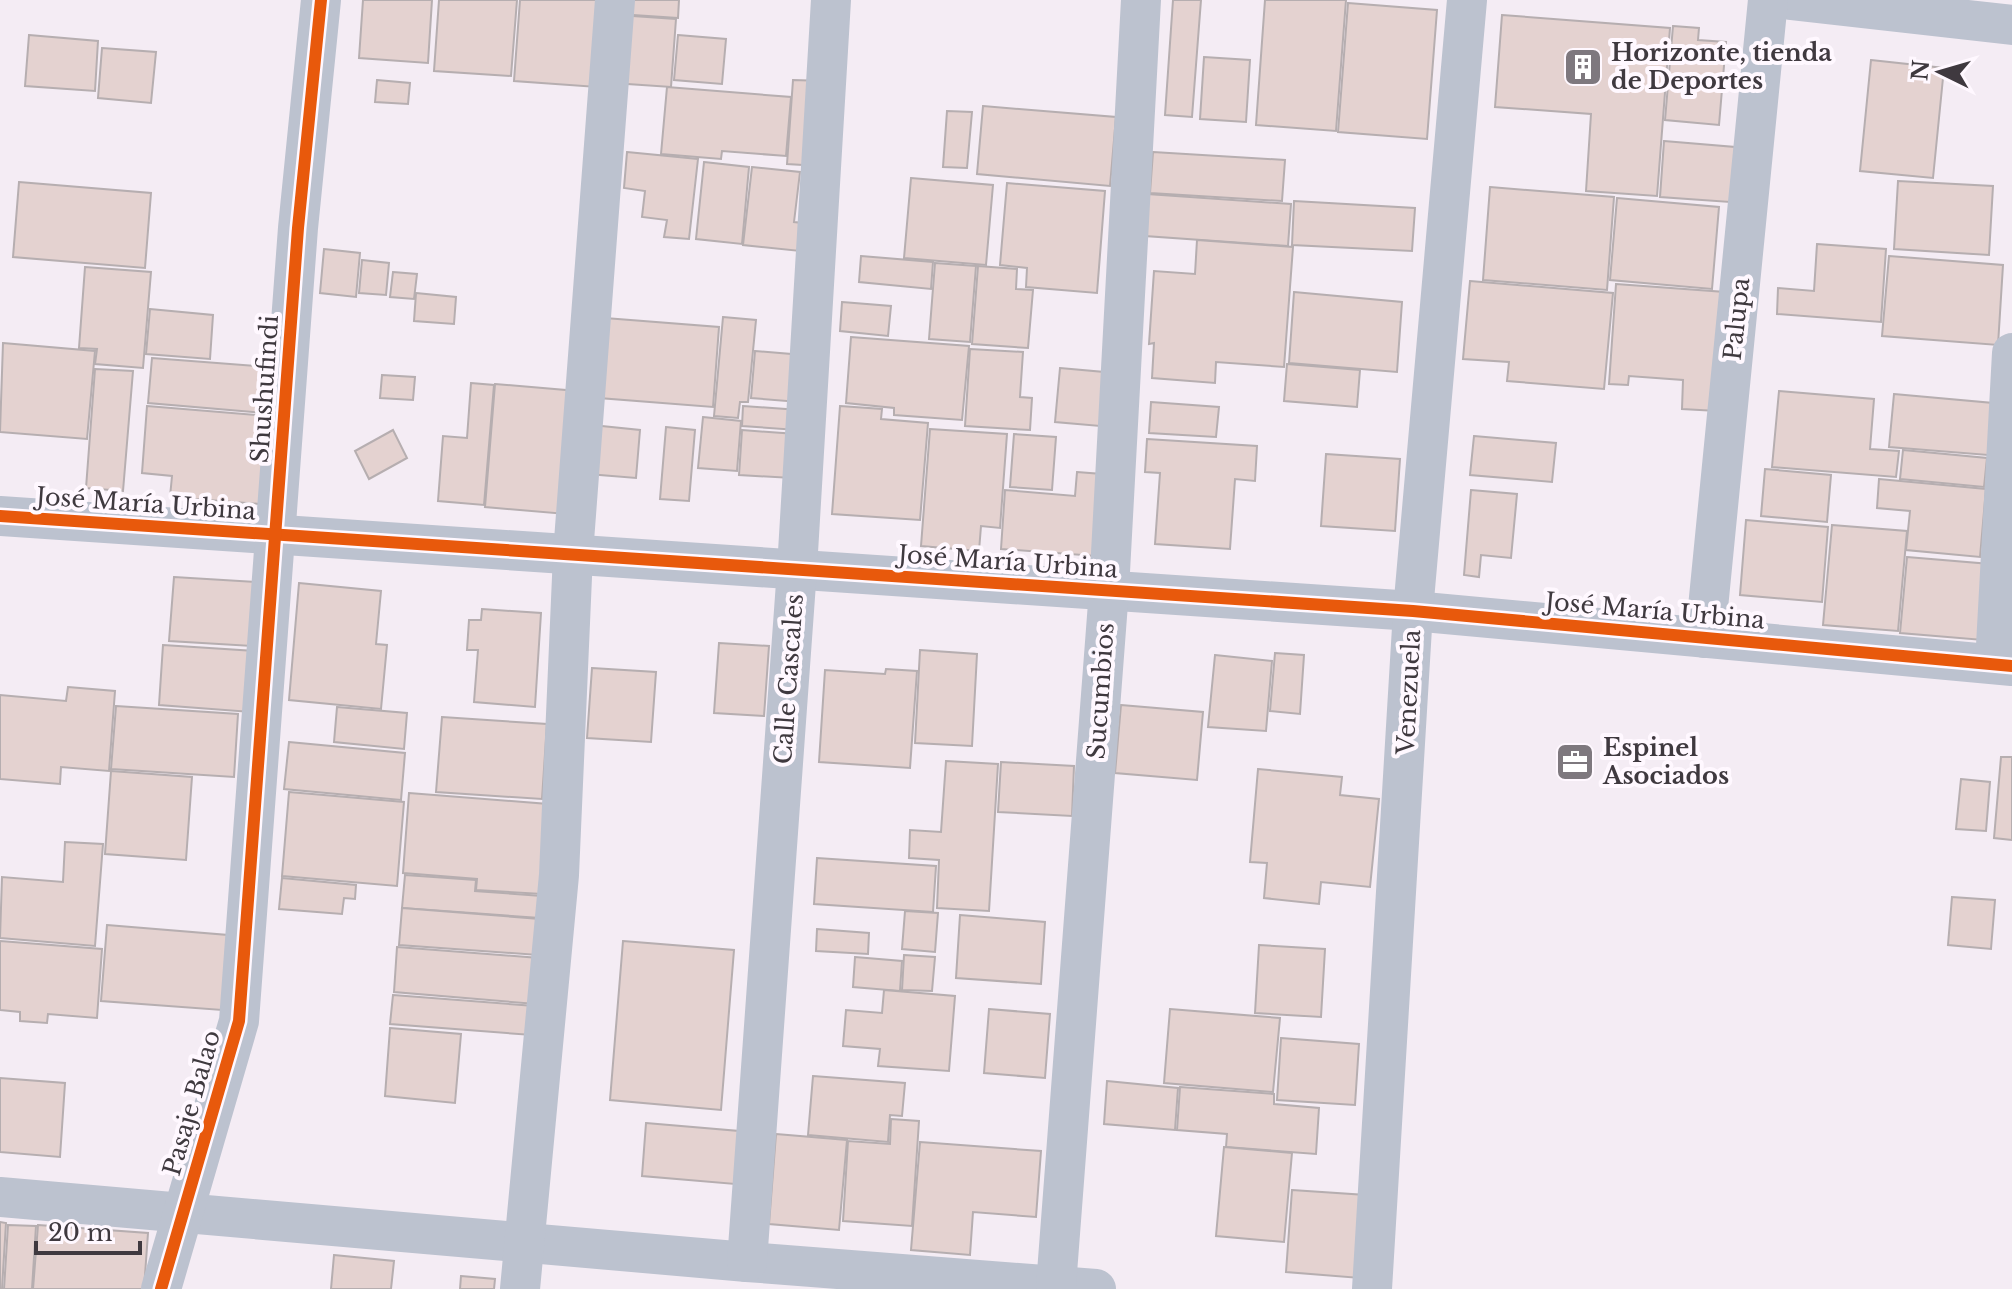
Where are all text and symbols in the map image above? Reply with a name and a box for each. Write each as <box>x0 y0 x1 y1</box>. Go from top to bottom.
north arrow <box>1900 32 1980 112</box>
place label: Horizonte, tienda de Deportes <box>1611 38 1832 95</box>
building icon: Horizonte, tienda de Deportes <box>1562 46 1604 88</box>
text: N <box>1906 59 1935 82</box>
street label: Palupa <box>1718 275 1755 362</box>
street label: Shushufindi <box>245 314 284 464</box>
street label: José María Urbina <box>32 481 258 526</box>
street label: José María Urbina <box>894 539 1120 584</box>
street label: José María Urbina <box>1541 586 1767 635</box>
street label: Calle Cascales <box>768 593 809 765</box>
street label: Sucumbios <box>1081 622 1120 760</box>
street label: Venezuela <box>1391 628 1426 756</box>
place label: Espinel Asociados <box>1602 733 1729 790</box>
office icon: Espinel Asociados <box>1554 741 1596 783</box>
street label: Pasaje Balao <box>157 1027 226 1179</box>
scale bar <box>36 1205 140 1255</box>
text: 20 m <box>48 1218 113 1247</box>

